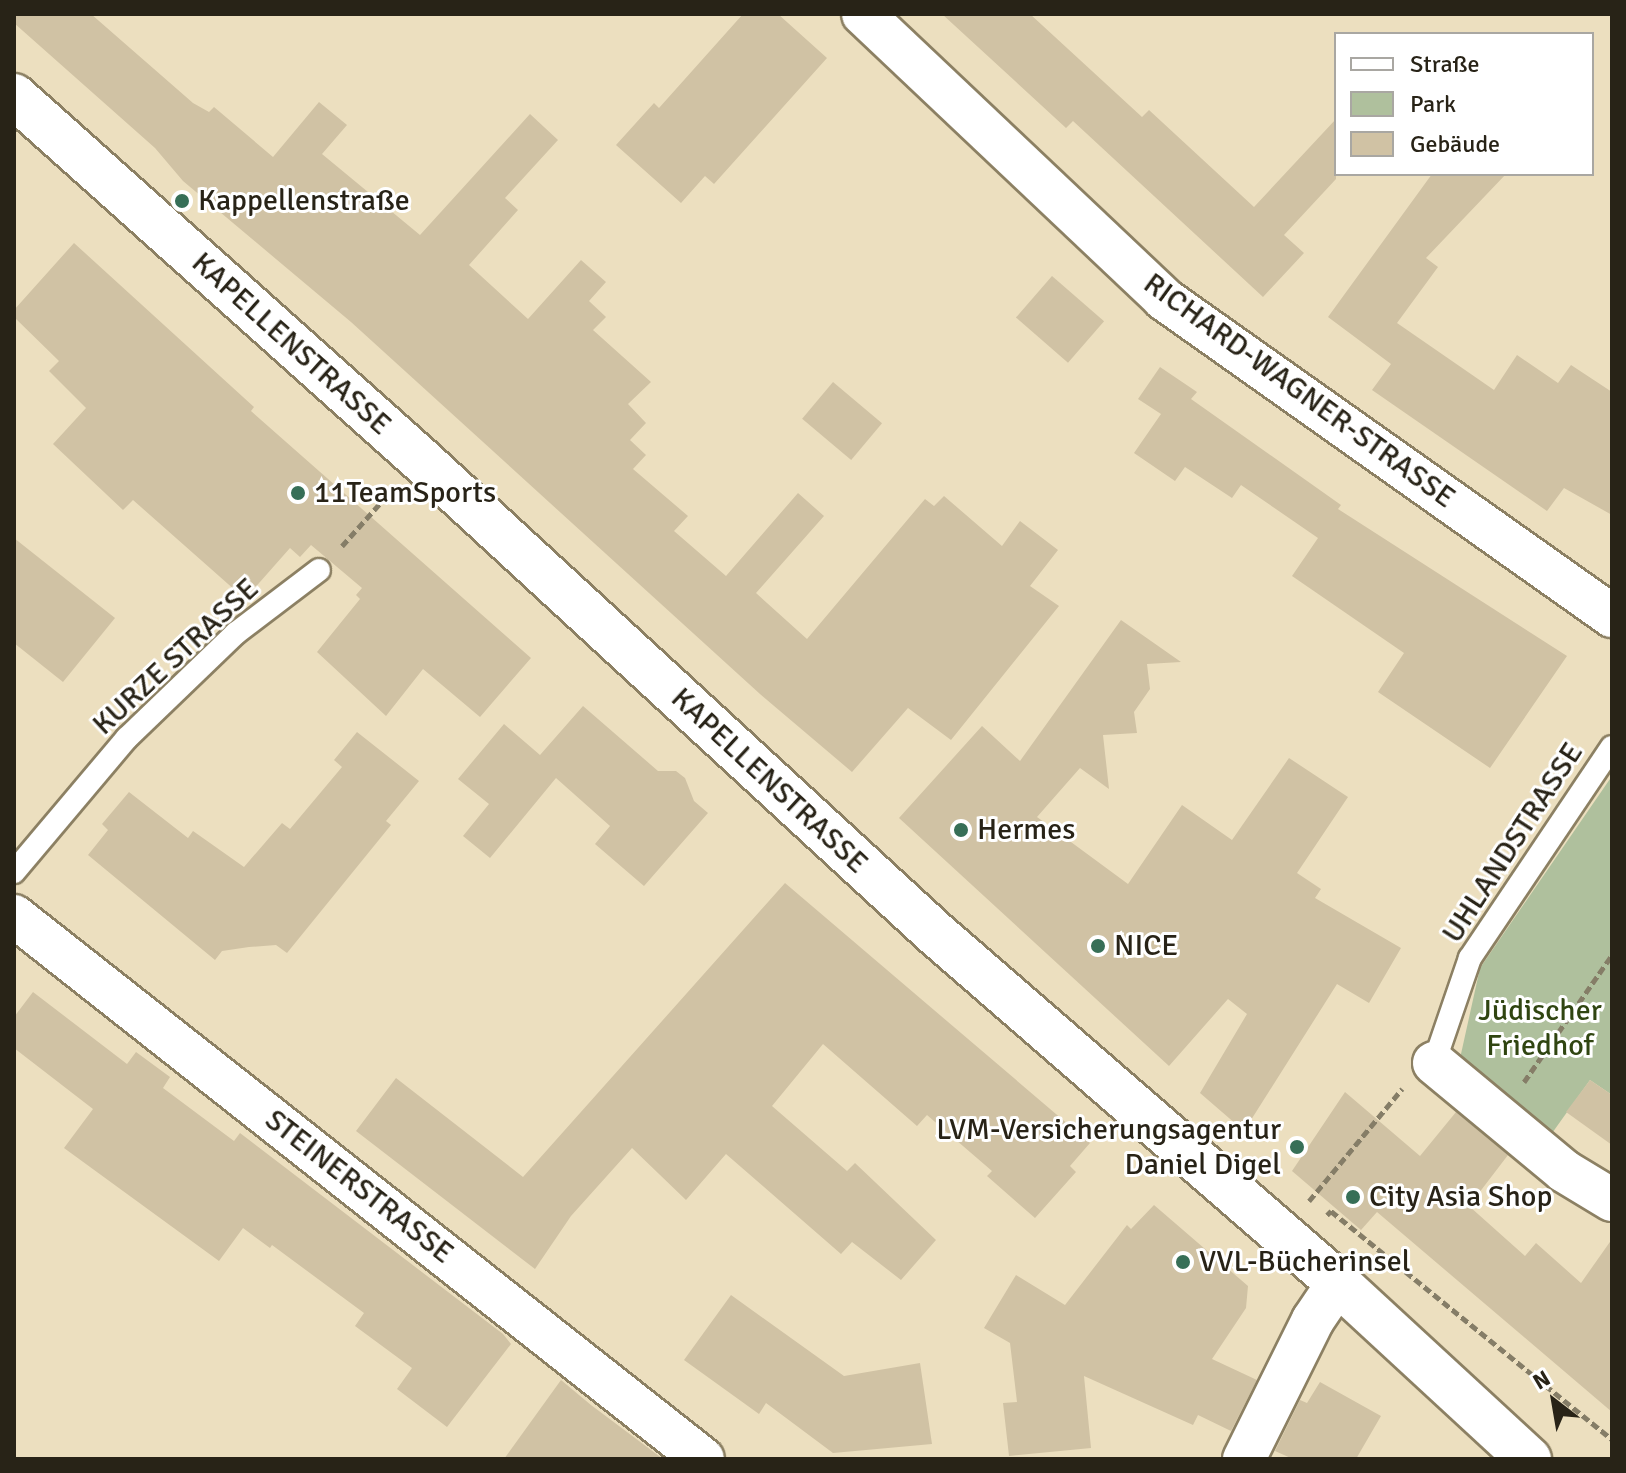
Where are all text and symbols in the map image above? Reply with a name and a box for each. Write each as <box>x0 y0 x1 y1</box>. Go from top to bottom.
legend <box>1334 32 1594 176</box>
text: Straße <box>1410 49 1480 79</box>
text: Park <box>1410 89 1456 119</box>
text: Gebäude <box>1410 129 1500 159</box>
place label: Kappellenstraße <box>198 183 410 219</box>
marker: Kappellenstraße <box>173 192 191 210</box>
street label: KAPELLENSTRASSE <box>184 245 398 443</box>
street label: RICHARD-WAGNER-STRASSE <box>1136 266 1462 516</box>
place label: 11TeamSports <box>314 475 496 511</box>
marker: 11TeamSports <box>289 484 307 502</box>
street label: KURZE STRASSE <box>86 571 266 743</box>
street label: KAPELLENSTRASSE <box>663 681 875 881</box>
street label: UHLANDSTRASSE <box>1435 736 1591 950</box>
place label: Hermes <box>977 812 1075 848</box>
marker: Hermes <box>952 821 970 839</box>
place label: NICE <box>1114 928 1178 964</box>
marker: NICE <box>1089 937 1107 955</box>
park label: Jüdischer Friedhof <box>1478 993 1602 1064</box>
street label: STEINERSTRASSE <box>258 1102 460 1272</box>
place label: LVM-Versicherungsagentur Daniel Digel <box>936 1112 1281 1182</box>
marker: LVM-Versicherungsagentur Daniel Digel <box>1288 1138 1306 1156</box>
place label: City Asia Shop <box>1369 1179 1552 1215</box>
marker: City Asia Shop <box>1344 1188 1362 1206</box>
place label: VVL-Bücherinsel <box>1199 1244 1410 1280</box>
marker: VVL-Bücherinsel <box>1174 1253 1192 1271</box>
north arrow <box>1514 1361 1594 1441</box>
text: N <box>1528 1364 1555 1396</box>

